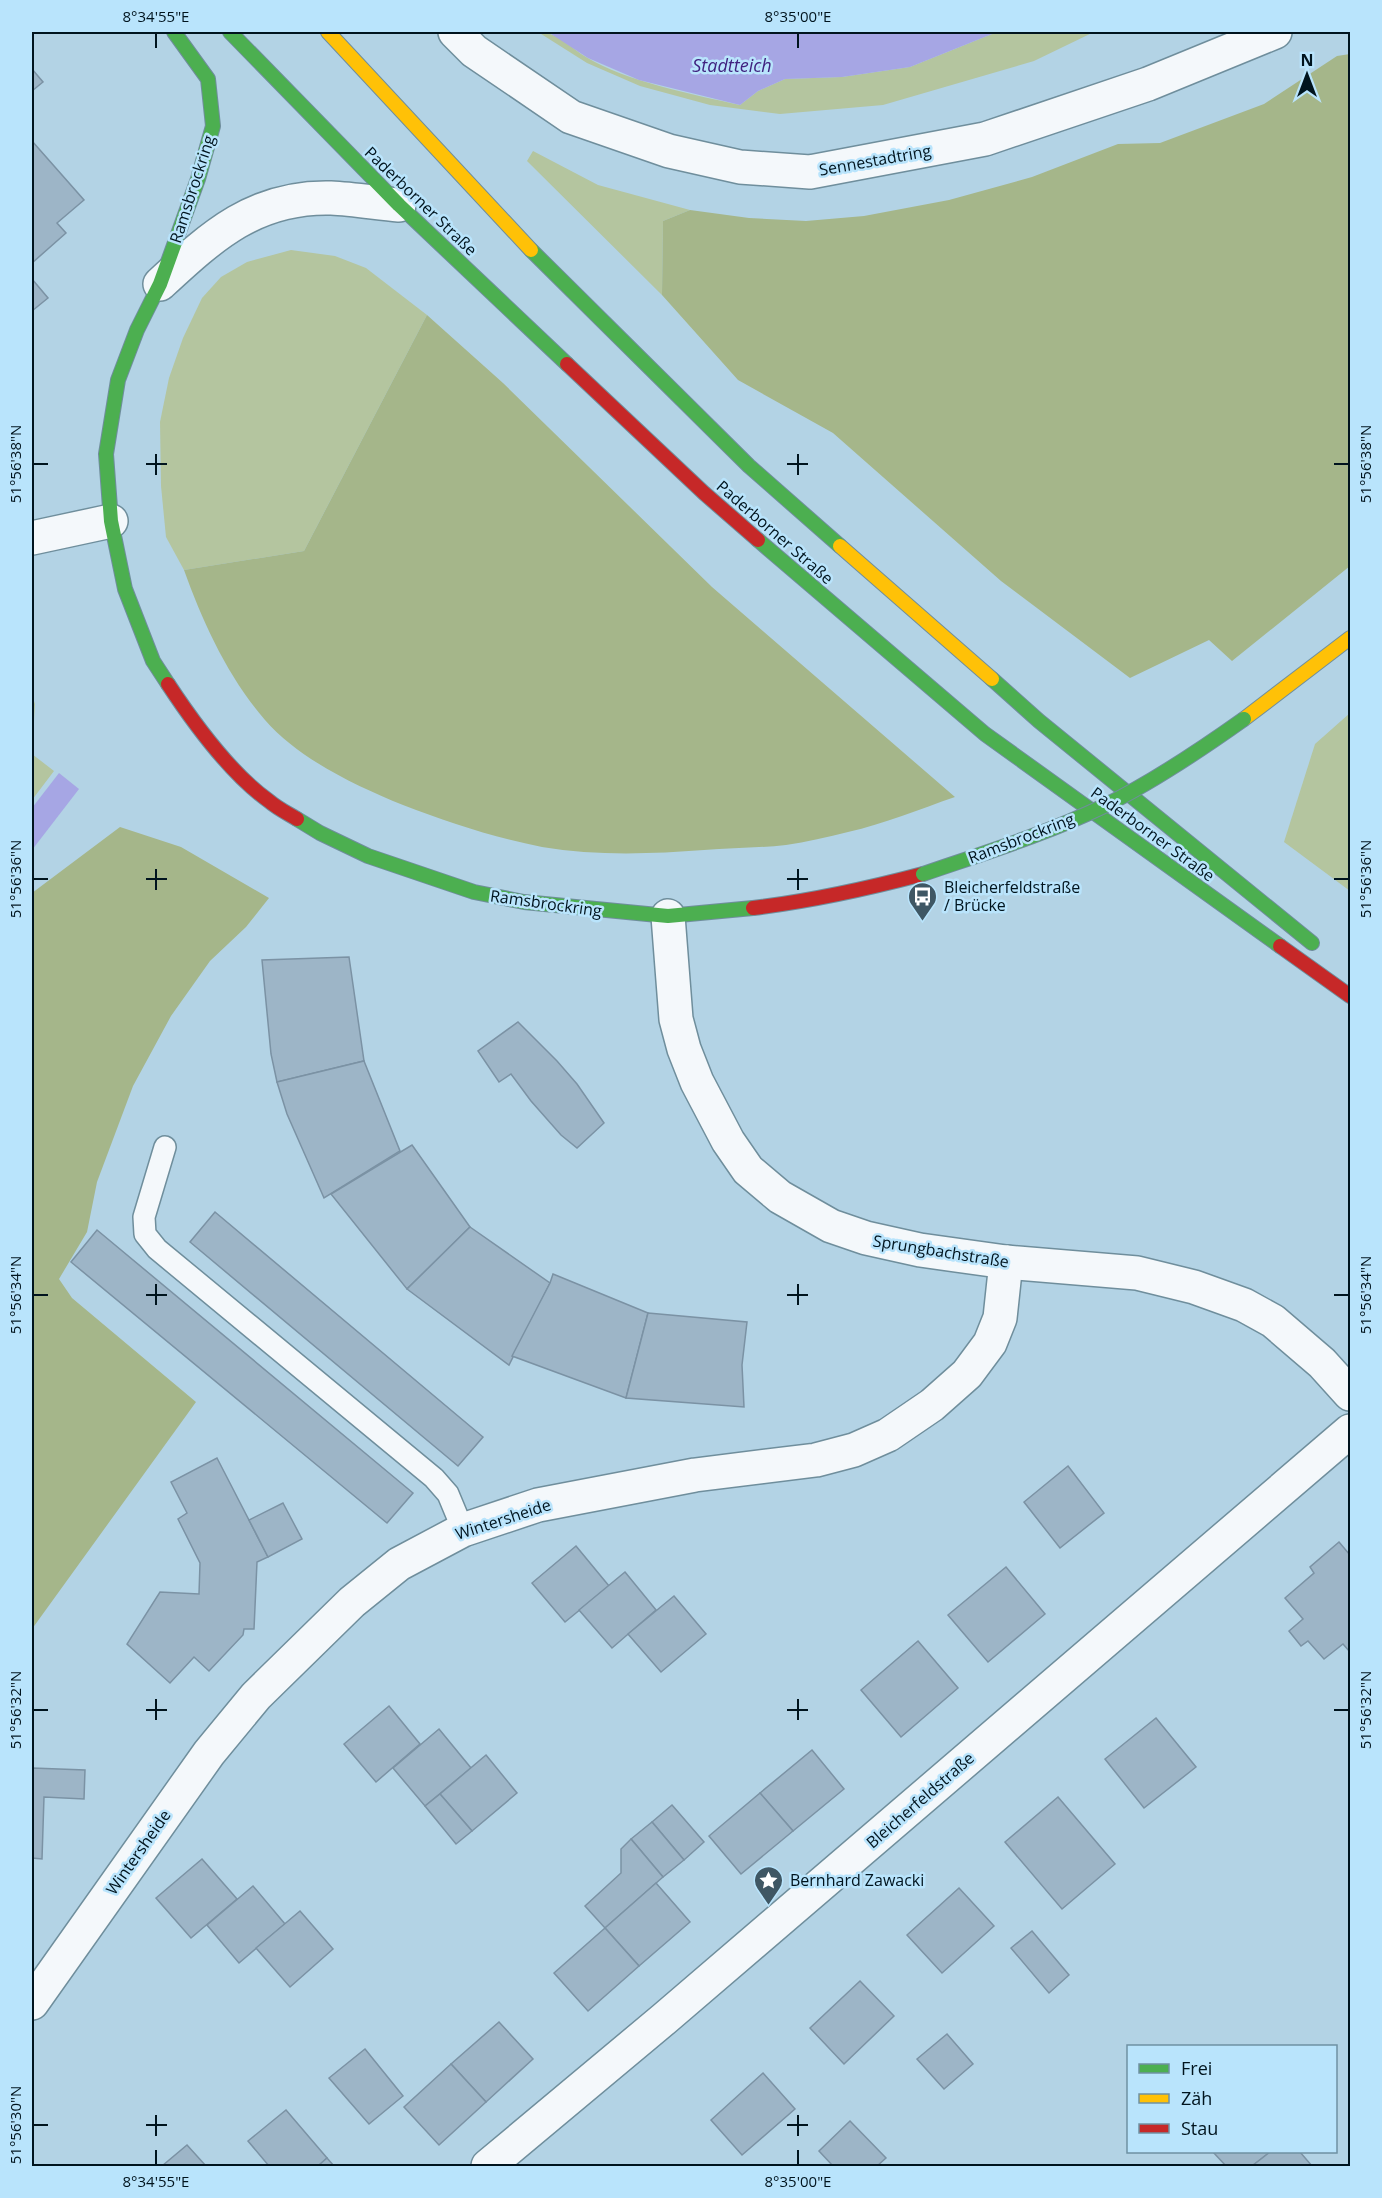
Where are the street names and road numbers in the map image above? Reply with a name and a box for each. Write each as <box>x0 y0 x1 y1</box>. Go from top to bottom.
street label: Ramsbrockring <box>164 132 220 246</box>
street label: Sennestadtring <box>817 139 933 181</box>
street label: Paderborner Straße <box>360 142 482 260</box>
street label: Paderborner Straße <box>712 475 838 589</box>
street label: Paderborner Straße <box>1087 782 1219 886</box>
street label: Ramsbrockring <box>965 807 1078 868</box>
street label: Ramsbrockring <box>489 884 603 922</box>
street label: Sprungbachstraße <box>871 1229 1011 1273</box>
street label: Wintersheide <box>452 1493 554 1545</box>
street label: Bleicherfeldstraße <box>861 1747 979 1853</box>
street label: Wintersheide <box>101 1805 175 1899</box>

